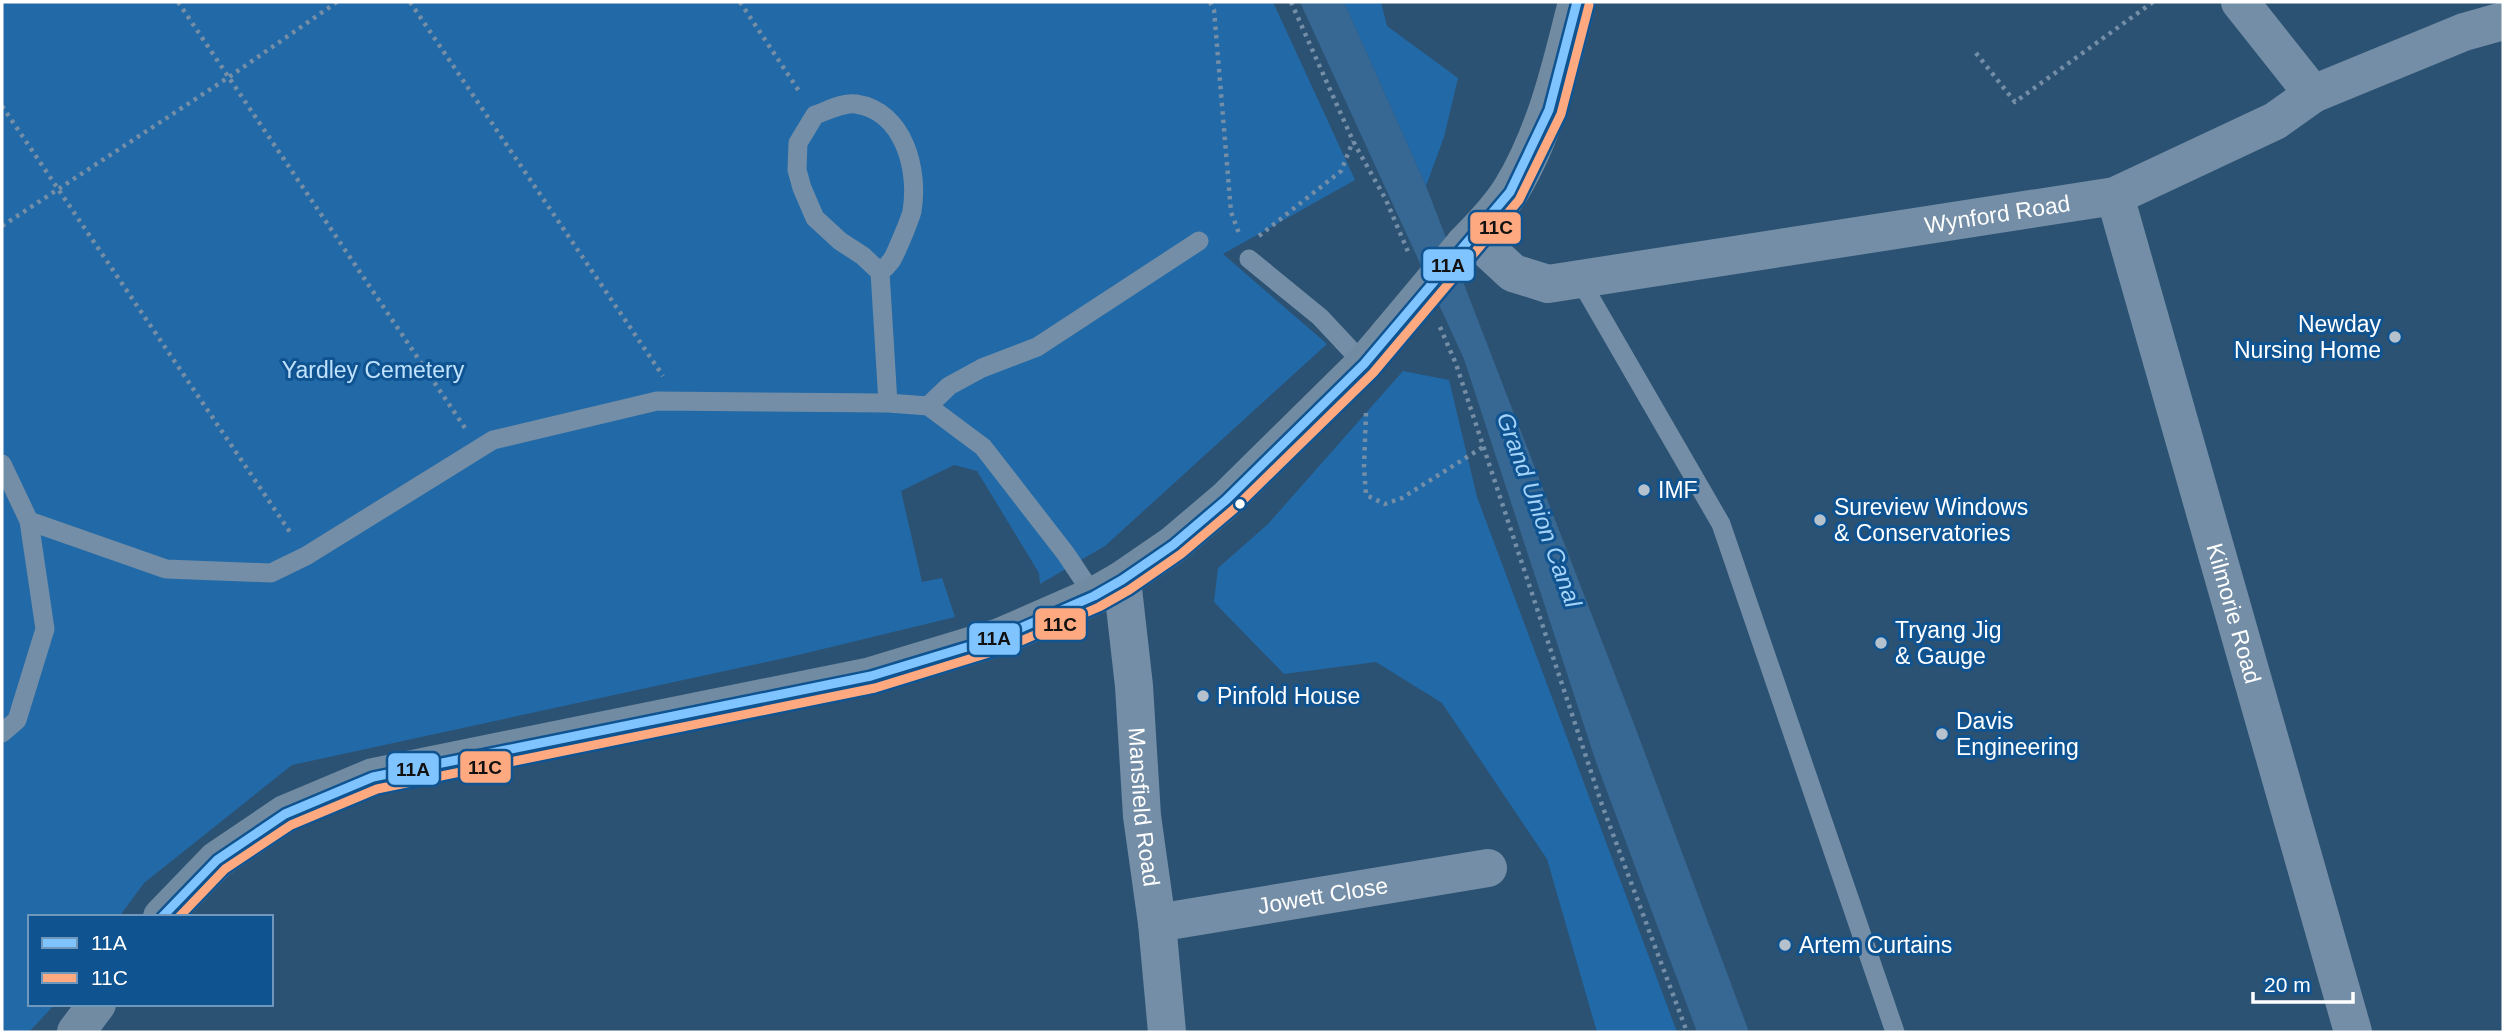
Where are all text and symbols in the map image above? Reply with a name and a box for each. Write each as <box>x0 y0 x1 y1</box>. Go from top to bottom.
street label: Wynford Road <box>1923 190 2072 238</box>
line badge: 11C <box>1469 211 1522 245</box>
text: 11C <box>1479 217 1513 238</box>
line badge: 11A <box>1422 248 1475 282</box>
text: 11A <box>1431 255 1465 276</box>
place label: Newday Nursing Home <box>2234 311 2381 363</box>
marker: Newday Nursing Home <box>2387 329 2403 345</box>
park label: Yardley Cemetery <box>282 357 465 383</box>
water label: Grand Union Canal <box>1492 409 1588 612</box>
place label: IMF <box>1658 477 1698 503</box>
marker: IMF <box>1636 482 1652 498</box>
place label: Sureview Windows & Conservatories <box>1834 494 2028 546</box>
unlabelled marker <box>1233 497 1247 511</box>
marker: Sureview Windows & Conservatories <box>1812 512 1828 528</box>
street label: Kilmorie Road <box>2202 540 2266 686</box>
line badge: 11C <box>1034 607 1087 641</box>
text: 11C <box>1043 614 1077 635</box>
place label: Tryang Jig & Gauge <box>1895 617 2002 669</box>
line badge: 11A <box>968 622 1021 656</box>
text: 11A <box>977 628 1011 649</box>
marker: Tryang Jig & Gauge <box>1873 635 1889 651</box>
place label: Pinfold House <box>1217 683 1360 709</box>
marker: Pinfold House <box>1195 688 1211 704</box>
place label: Davis Engineering <box>1956 708 2079 760</box>
street label: Mansfield Road <box>1124 726 1165 888</box>
marker: Davis Engineering <box>1934 726 1950 742</box>
line badge: 11C <box>459 750 512 784</box>
line badge: 11A <box>387 752 440 786</box>
text: 11C <box>468 757 502 778</box>
text: 11A <box>396 759 430 780</box>
street label: Jowett Close <box>1256 872 1390 919</box>
legend <box>28 915 273 1006</box>
text: 11A <box>91 931 127 954</box>
place label: Artem Curtains <box>1799 932 1952 958</box>
marker: Artem Curtains <box>1777 937 1793 953</box>
scale bar <box>2253 960 2353 1004</box>
text: 11C <box>91 966 128 989</box>
text: 20 m <box>2264 973 2311 996</box>

